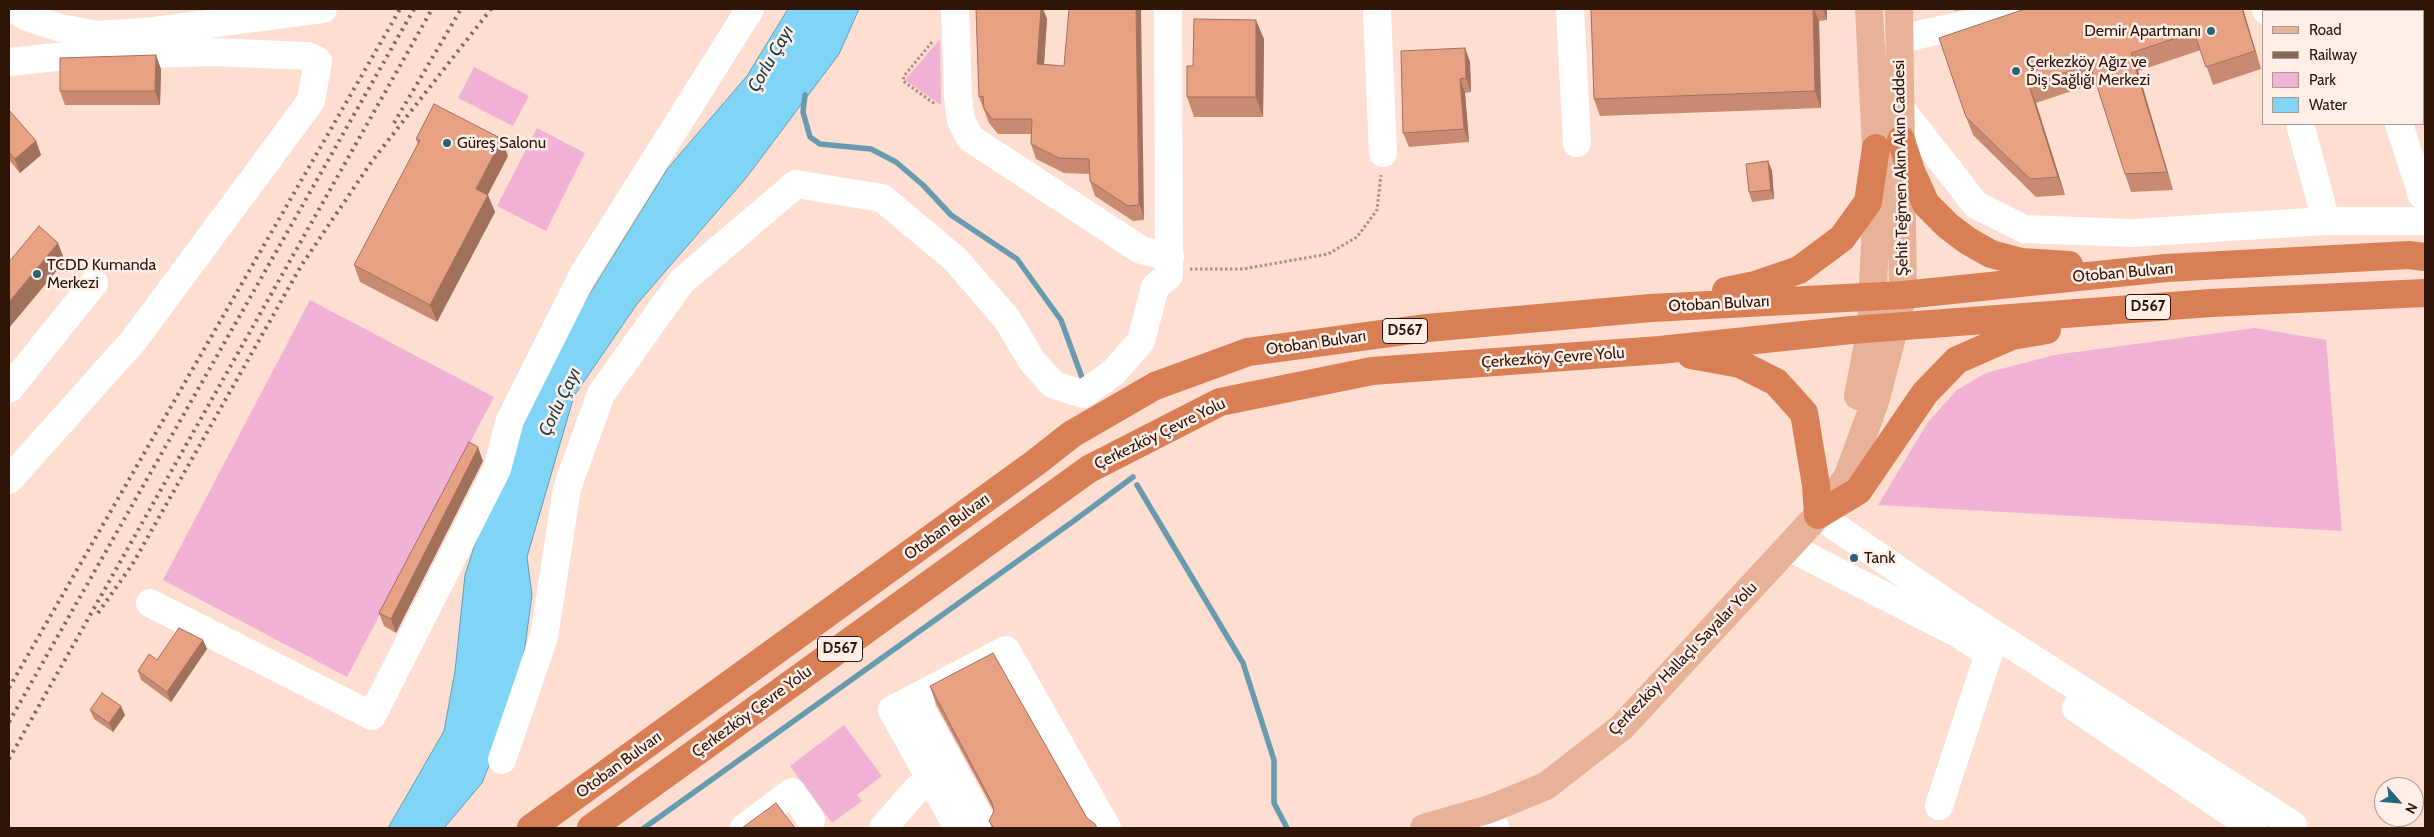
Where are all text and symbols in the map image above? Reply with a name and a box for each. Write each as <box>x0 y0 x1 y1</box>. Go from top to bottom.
legend <box>2262 10 2424 125</box>
place label: Demir Apartmanı <box>2084 21 2201 41</box>
text: Road <box>2309 21 2342 39</box>
water label: Çorlu Çayı <box>743 22 799 96</box>
marker: Demir Apartmanı <box>2205 25 2217 37</box>
text: Railway <box>2309 46 2357 64</box>
place label: Çerkezköy Ağız ve Diş Sağlığı Merkezi <box>2026 52 2150 90</box>
street label: Şehit Teğmen Akın Akın Caddesi <box>1890 60 1912 276</box>
marker: Çerkezköy Ağız ve Diş Sağlığı Merkezi <box>2010 65 2022 77</box>
text: Park <box>2309 71 2336 89</box>
text: Water <box>2309 96 2347 114</box>
place label: Güreş Salonu <box>457 133 546 153</box>
marker: Güreş Salonu <box>441 137 453 149</box>
place label: TCDD Kumanda Merkezi <box>47 255 156 293</box>
street label: Otoban Bulvarı <box>2072 259 2174 287</box>
marker: TCDD Kumanda Merkezi <box>31 268 43 280</box>
street label: Otoban Bulvarı <box>1668 292 1770 316</box>
road number: D567 <box>2126 294 2170 320</box>
road number: D567 <box>1382 318 1428 344</box>
street label: Otoban Bulvarı <box>1265 326 1367 360</box>
street label: Çerkezköy Çevre Yolu <box>1481 343 1625 373</box>
water label: Çorlu Çayı <box>534 364 586 440</box>
street label: Çerkezköy Çevre Yolu <box>1091 394 1229 474</box>
street label: Otoban Bulvarı <box>901 490 993 564</box>
place label: Tank <box>1864 548 1895 568</box>
marker: Tank <box>1848 552 1860 564</box>
street label: Çerkezköy Hallaçlı Sayalar Yolu <box>1605 578 1761 740</box>
road number: D567 <box>818 636 862 662</box>
street label: Çerkezköy Çevre Yolu <box>688 662 816 762</box>
street label: Otoban Bulvarı <box>573 728 665 802</box>
north arrow <box>2374 777 2424 827</box>
text: N <box>2401 800 2422 817</box>

